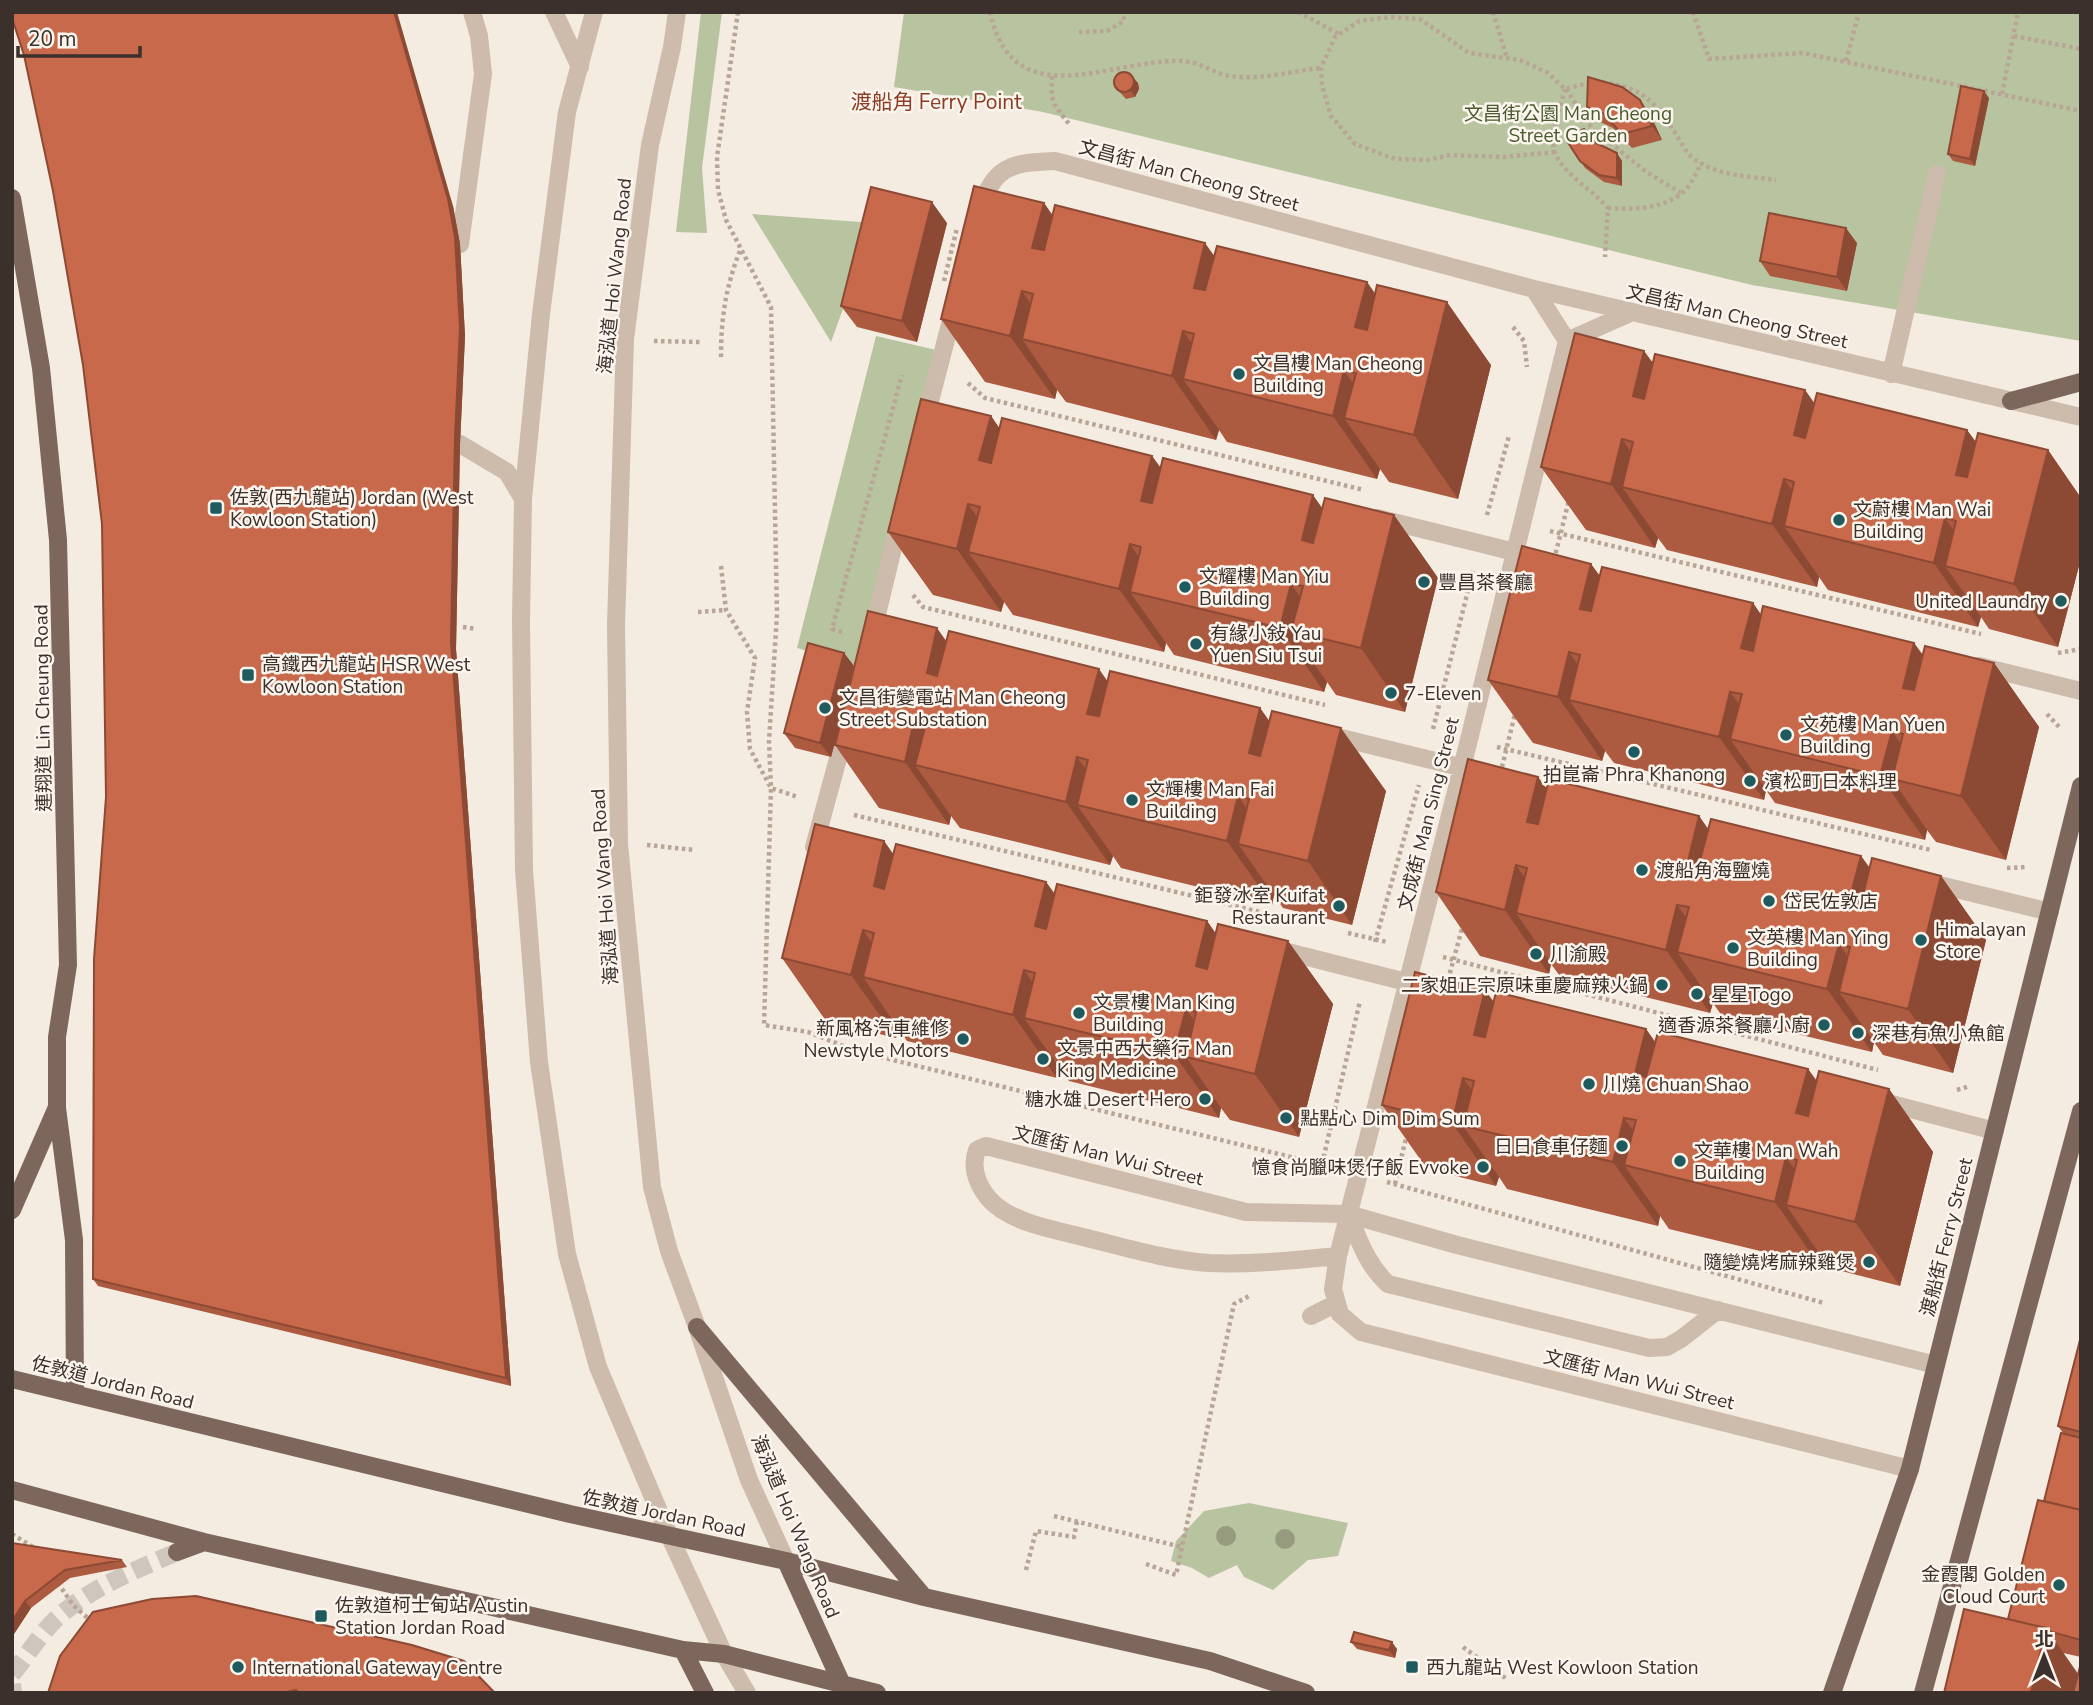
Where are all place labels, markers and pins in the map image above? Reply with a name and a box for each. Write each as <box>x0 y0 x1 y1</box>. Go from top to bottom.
place label: 文昌樓 Man Cheong Building <box>1253 351 1423 399</box>
marker: 文昌樓 Man Cheong Building <box>1231 366 1247 382</box>
place label: 佐敦(西九龍站) Jordan (West Kowloon Station) <box>230 485 474 533</box>
place label: 文蔚樓 Man Wai Building <box>1853 497 1991 545</box>
marker: 佐敦(西九龍站) Jordan (West Kowloon Station) <box>208 500 224 516</box>
marker: 文蔚樓 Man Wai Building <box>1831 512 1847 528</box>
place label: 文耀樓 Man Yiu Building <box>1199 564 1329 612</box>
place label: 豐昌茶餐廳 <box>1438 570 1533 596</box>
marker: 豐昌茶餐廳 <box>1416 574 1432 590</box>
marker: 文耀樓 Man Yiu Building <box>1177 579 1193 595</box>
place label: United Laundry <box>1915 589 2047 615</box>
marker: United Laundry <box>2053 593 2069 609</box>
place label: 有緣小敍 Yau Yuen Siu Tsui <box>1209 621 1322 669</box>
marker: 有緣小敍 Yau Yuen Siu Tsui <box>1188 636 1204 652</box>
place label: 高鐵西九龍站 HSR West Kowloon Station <box>262 652 471 700</box>
marker: 高鐵西九龍站 HSR West Kowloon Station <box>240 667 256 683</box>
place label: 7-Eleven <box>1405 681 1482 707</box>
place label: 文昌街變電站 Man Cheong Street Substation <box>839 685 1066 733</box>
marker: 7-Eleven <box>1383 685 1399 701</box>
marker: 文昌街變電站 Man Cheong Street Substation <box>817 700 833 716</box>
place label: 文苑樓 Man Yuen Building <box>1800 712 1945 760</box>
marker: 文苑樓 Man Yuen Building <box>1778 727 1794 743</box>
marker: 拍崑崙 Phra Khanong <box>1626 744 1642 760</box>
place label: 拍崑崙 Phra Khanong <box>1543 762 1725 788</box>
place label: 濱松町日本料理 <box>1764 769 1897 795</box>
marker: 濱松町日本料理 <box>1742 773 1758 789</box>
place label: 文輝樓 Man Fai Building <box>1146 777 1274 825</box>
marker: 文輝樓 Man Fai Building <box>1124 792 1140 808</box>
place label: 渡船角海鹽燒 <box>1656 858 1770 884</box>
marker: 渡船角海鹽燒 <box>1634 862 1650 878</box>
place label: 鉅發冰室 Kuifat Restaurant <box>1194 883 1325 931</box>
place label: 岱民佐敦店 <box>1783 889 1878 915</box>
marker: 岱民佐敦店 <box>1761 893 1777 909</box>
marker: 鉅發冰室 Kuifat Restaurant <box>1331 898 1347 914</box>
place label: Himalayan Store <box>1935 917 2026 965</box>
place label: 文英樓 Man Ying Building <box>1747 925 1889 973</box>
marker: Himalayan Store <box>1913 932 1929 948</box>
marker: 文英樓 Man Ying Building <box>1725 940 1741 956</box>
place label: 川渝殿 <box>1550 942 1607 968</box>
marker: 川渝殿 <box>1528 946 1544 962</box>
place label: 二家姐正宗原味重慶麻辣火鍋 <box>1401 973 1648 999</box>
marker: 二家姐正宗原味重慶麻辣火鍋 <box>1654 977 1670 993</box>
place label: 星星Togo <box>1711 982 1791 1008</box>
marker: 星星Togo <box>1689 986 1705 1002</box>
place label: 文景樓 Man King Building <box>1093 990 1235 1038</box>
marker: 文景樓 Man King Building <box>1071 1005 1087 1021</box>
place label: 適香源茶餐廳小廚 <box>1658 1013 1810 1039</box>
place label: 新風格汽車維修 Newstyle Motors <box>803 1016 949 1064</box>
marker: 適香源茶餐廳小廚 <box>1816 1017 1832 1033</box>
place label: 深巷有魚小魚館 <box>1872 1021 2005 1047</box>
marker: 深巷有魚小魚館 <box>1850 1025 1866 1041</box>
marker: 新風格汽車維修 Newstyle Motors <box>955 1031 971 1047</box>
place label: 文景中西大藥行 Man King Medicine <box>1057 1036 1232 1084</box>
marker: 文景中西大藥行 Man King Medicine <box>1035 1051 1051 1067</box>
place label: 川燒 Chuan Shao <box>1603 1072 1749 1098</box>
marker: 川燒 Chuan Shao <box>1581 1076 1597 1092</box>
place label: 糖水雄 Desert Hero <box>1025 1087 1191 1113</box>
marker: 糖水雄 Desert Hero <box>1197 1091 1213 1107</box>
place label: 點點心 Dim Dim Sum <box>1300 1106 1480 1132</box>
marker: 點點心 Dim Dim Sum <box>1278 1110 1294 1126</box>
place label: 日日食車仔麵 <box>1494 1134 1608 1160</box>
marker: 日日食車仔麵 <box>1614 1138 1630 1154</box>
place label: 文華樓 Man Wah Building <box>1694 1138 1839 1186</box>
marker: 文華樓 Man Wah Building <box>1672 1153 1688 1169</box>
place label: 憶食尚臘味煲仔飯 Evvoke <box>1251 1155 1469 1181</box>
marker: 憶食尚臘味煲仔飯 Evvoke <box>1475 1159 1491 1175</box>
place label: 隨變燒烤麻辣雞煲 <box>1703 1250 1855 1276</box>
marker: 隨變燒烤麻辣雞煲 <box>1861 1254 1877 1270</box>
place label: 金霞閣 Golden Cloud Court <box>1921 1562 2045 1610</box>
marker: 金霞閣 Golden Cloud Court <box>2051 1577 2067 1593</box>
place label: 佐敦道柯士甸站 Austin Station Jordan Road <box>335 1593 528 1641</box>
marker: 佐敦道柯士甸站 Austin Station Jordan Road <box>313 1608 329 1624</box>
place label: International Gateway Centre <box>252 1655 502 1681</box>
place label: 西九龍站 West Kowloon Station <box>1426 1655 1699 1681</box>
marker: International Gateway Centre <box>230 1659 246 1675</box>
marker: 西九龍站 West Kowloon Station <box>1404 1659 1420 1675</box>

